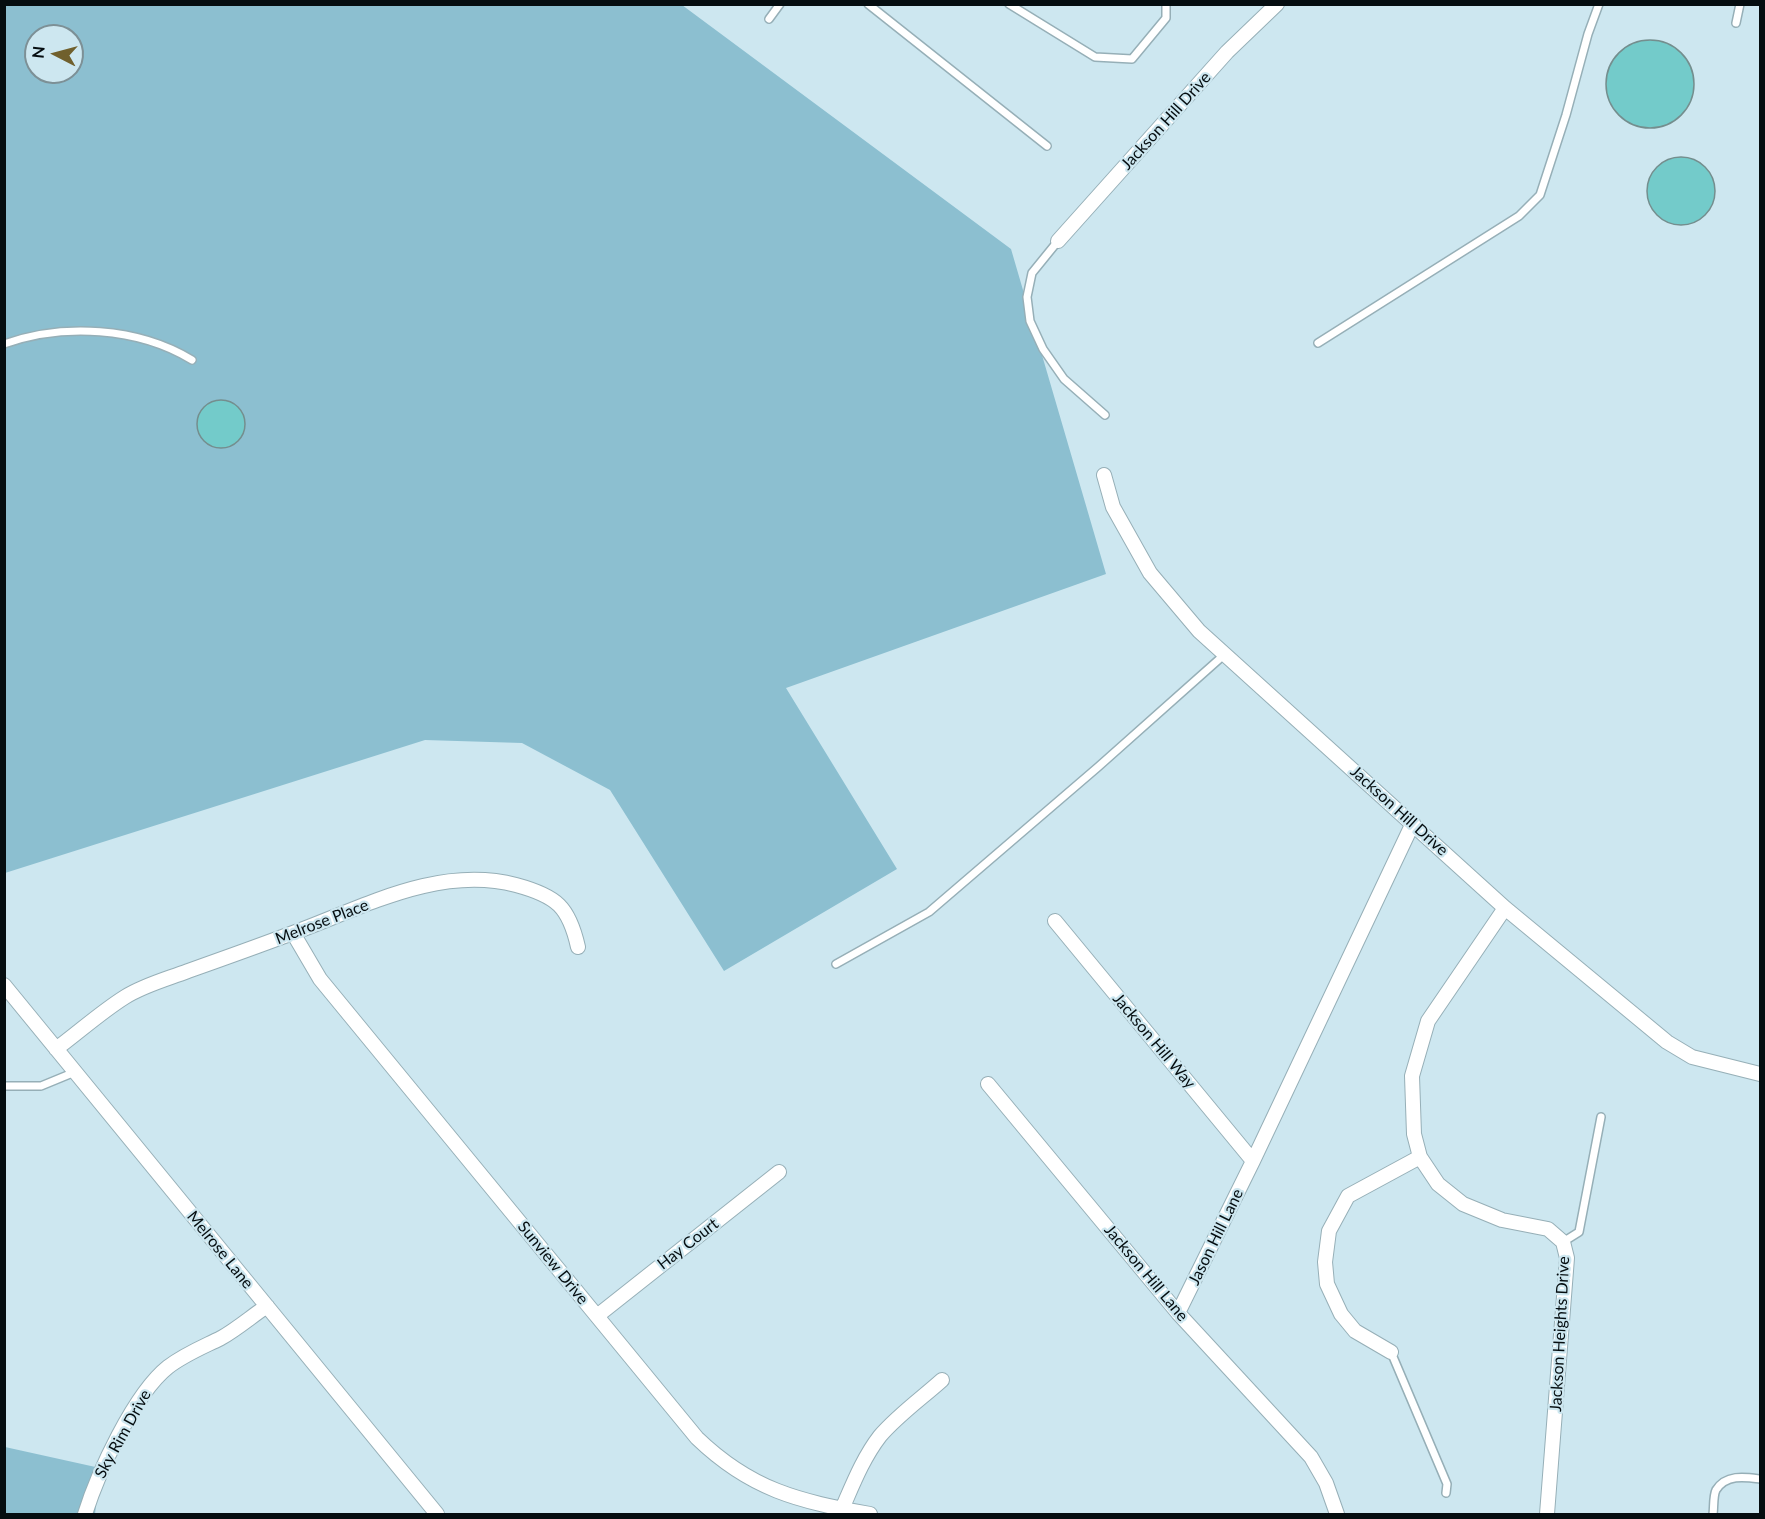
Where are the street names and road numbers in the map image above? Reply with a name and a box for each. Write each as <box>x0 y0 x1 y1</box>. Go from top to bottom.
street label: Jackson Hill Drive <box>1117 68 1215 174</box>
street label: Jackson Hill Drive <box>1346 762 1452 860</box>
street label: Melrose Place <box>273 895 371 949</box>
street label: Jackson Hill Way <box>1109 989 1199 1093</box>
street label: Jason Hill Lane <box>1184 1186 1248 1288</box>
street label: Melrose Lane <box>183 1207 257 1293</box>
street label: Hay Court <box>654 1214 722 1274</box>
street label: Sunview Drive <box>514 1218 592 1308</box>
street label: Jackson Hill Lane <box>1100 1221 1192 1325</box>
street label: Jackson Heights Drive <box>1546 1256 1574 1412</box>
street label: Sky Rim Drive <box>91 1386 155 1482</box>

